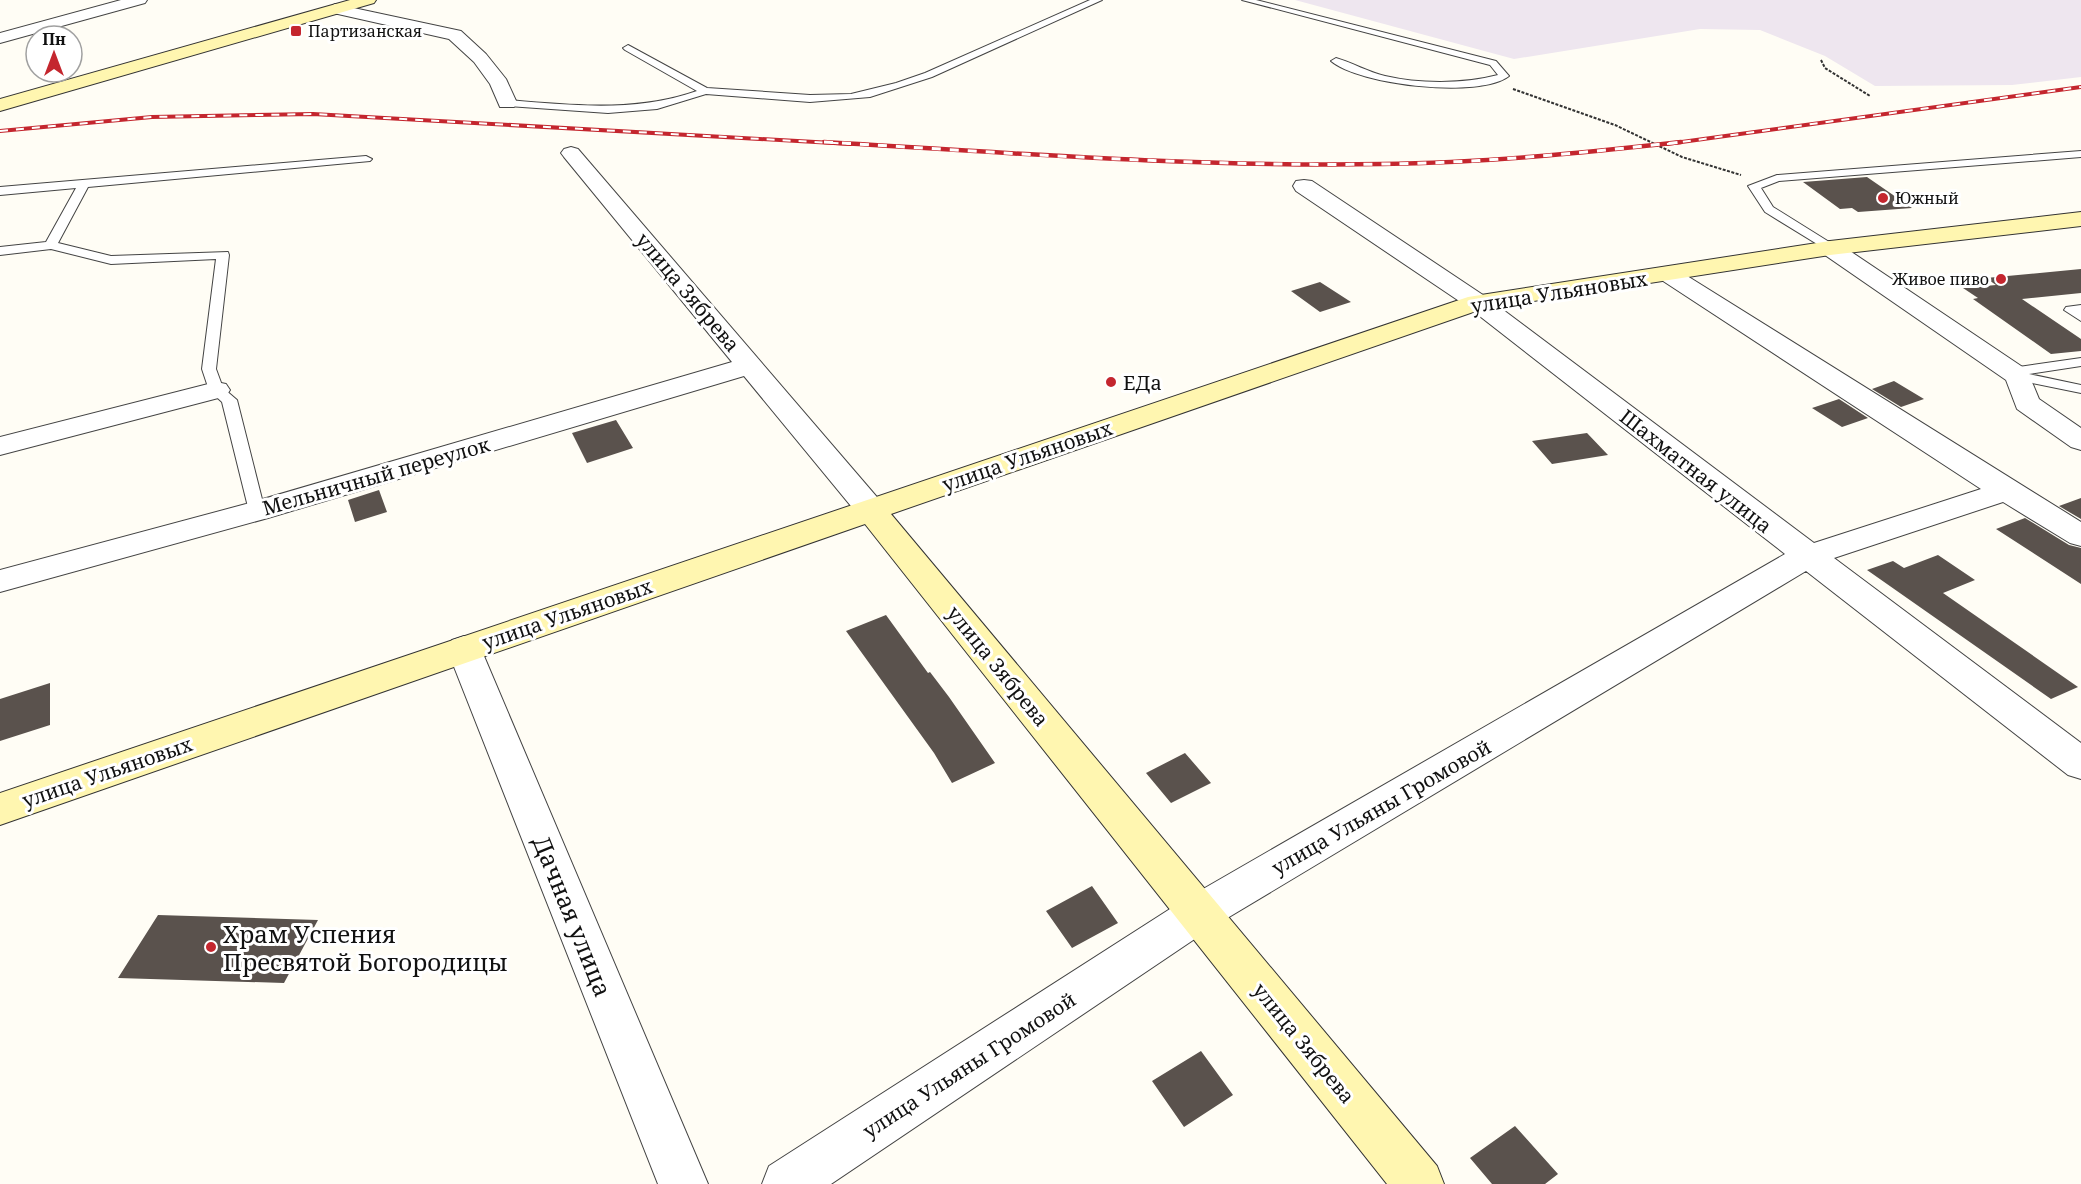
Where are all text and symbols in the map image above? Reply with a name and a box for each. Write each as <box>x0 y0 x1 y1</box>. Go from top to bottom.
place label: Партизанская <box>308 20 422 42</box>
north arrow <box>24 24 84 84</box>
marker: Партизанская <box>289 24 303 38</box>
text: Пн <box>42 28 66 50</box>
place label: Южный <box>1895 187 1959 209</box>
marker: Южный <box>1876 191 1890 205</box>
street label: улица Зябрева <box>630 227 746 357</box>
street label: улица Ульяновых <box>1469 265 1650 319</box>
place label: Живое пиво <box>1891 268 1989 290</box>
marker: Живое пиво <box>1994 272 2008 286</box>
place label: ЕДа <box>1123 369 1162 396</box>
marker: ЕДа <box>1104 375 1118 389</box>
street label: Шахматная улица <box>1614 403 1778 539</box>
street label: улица Ульяновых <box>938 414 1116 498</box>
street label: Мельничный переулок <box>259 431 493 521</box>
street label: улица Ульяновых <box>478 572 656 656</box>
street label: улица Зябрева <box>941 600 1055 732</box>
street label: улица Ульяновых <box>18 730 196 814</box>
street label: улица Ульяны Громовой <box>1266 733 1496 881</box>
street label: Дачная улица <box>526 831 620 1001</box>
place label: Храм Успения Пресвятой Богородицы <box>223 917 508 978</box>
marker: Храм Успения Пресвятой Богородицы <box>204 940 218 954</box>
street label: улица Зябрева <box>1247 977 1361 1109</box>
street label: улица Ульяны Громовой <box>857 986 1081 1144</box>

